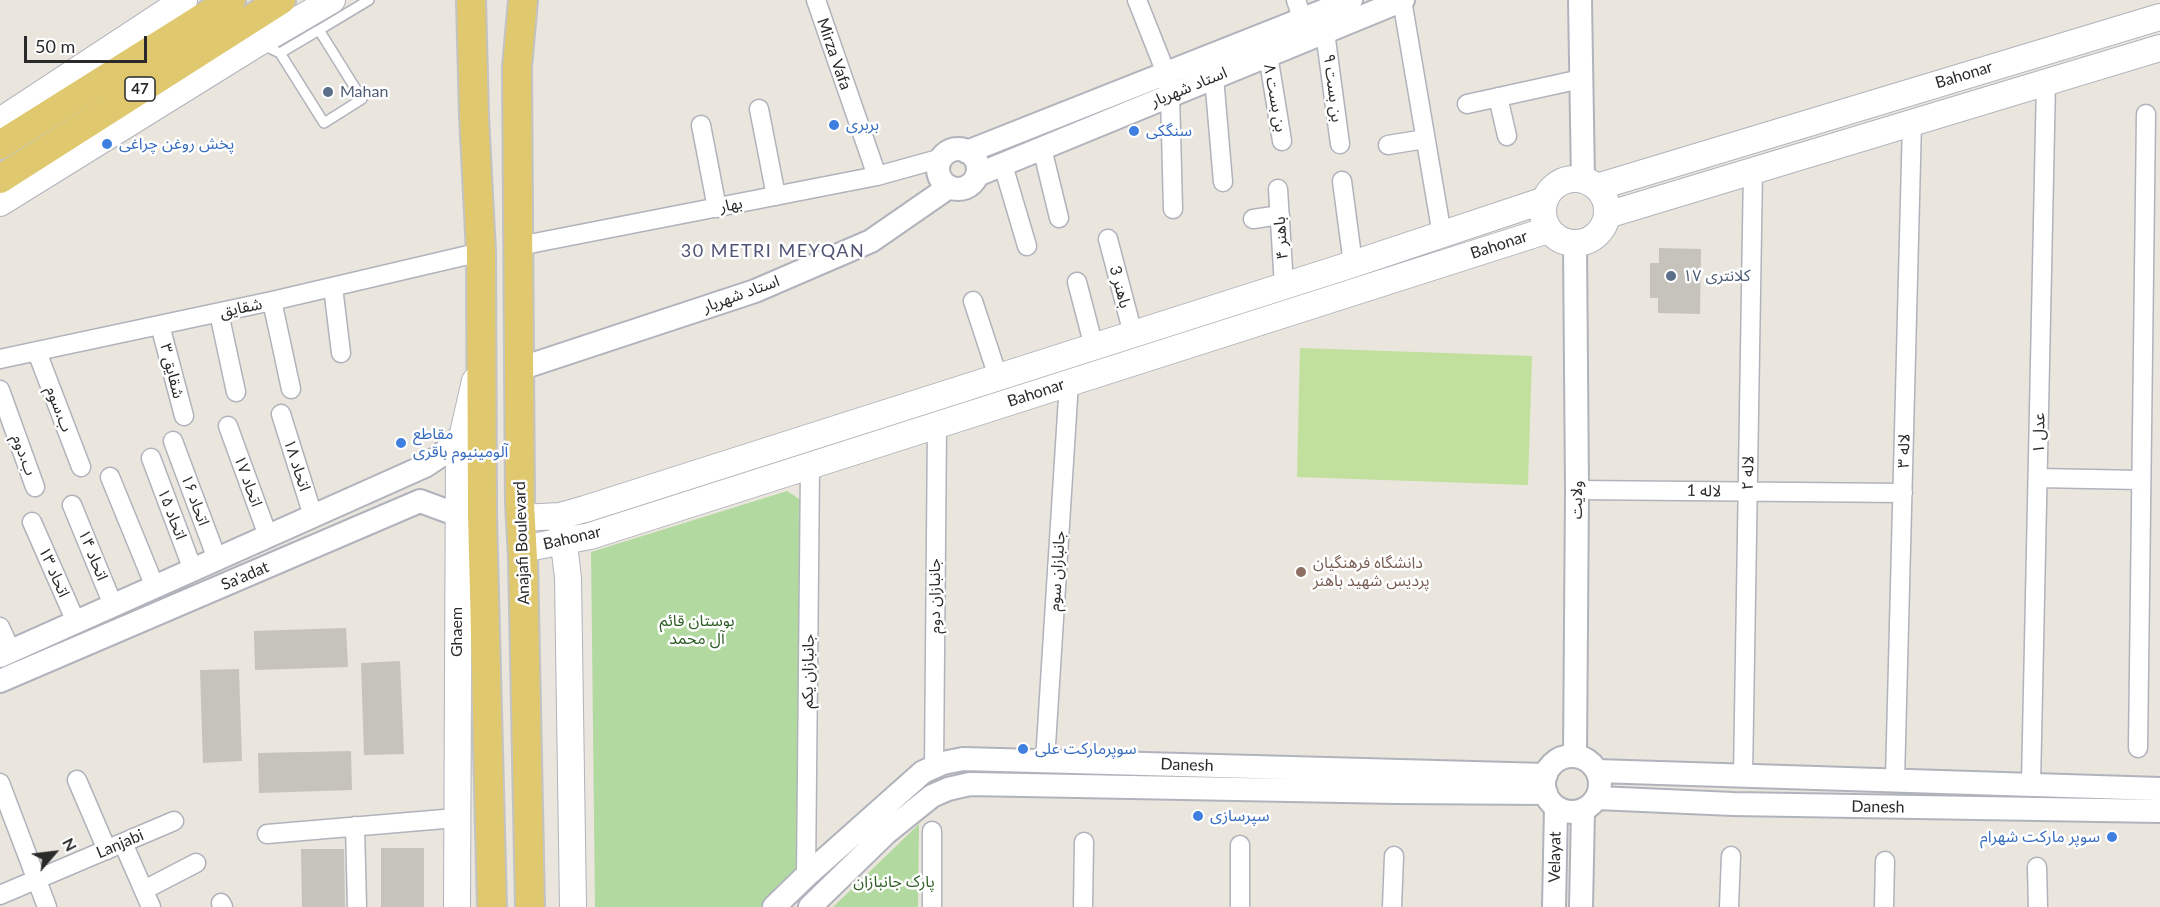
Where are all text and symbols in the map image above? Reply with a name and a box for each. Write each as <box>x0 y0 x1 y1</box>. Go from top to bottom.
street label: Mirza Vafa <box>813 16 855 92</box>
scale bar <box>27 24 150 62</box>
text: 50 m <box>35 35 75 57</box>
street label: بن بست ۹ <box>1319 53 1347 123</box>
street label: Bahonar <box>1933 57 1995 93</box>
street label: بن بست ۸ <box>1260 62 1290 134</box>
street label: استاد شهریار <box>1148 63 1230 111</box>
road number: 47 <box>125 77 155 101</box>
place label: Mahan <box>340 82 388 102</box>
marker: Mahan <box>321 85 335 99</box>
place label: بربری <box>846 115 879 135</box>
marker: بربری <box>827 118 841 132</box>
place label: سنگکی <box>1146 121 1192 141</box>
marker: سنگکی <box>1127 124 1141 138</box>
place label: پخش روغن چراغی <box>119 134 234 154</box>
marker: پخش روغن چراغی <box>100 137 114 151</box>
street label: بهار <box>718 193 744 217</box>
street label: باهنر ۴ <box>1270 216 1292 260</box>
street label: Bahonar <box>1468 227 1530 263</box>
district label: 30 METRI MEYQAN <box>681 240 865 262</box>
street label: باهنر 3 <box>1105 264 1135 310</box>
place label: کلانتری ۱۷ <box>1683 266 1750 286</box>
marker: کلانتری ۱۷ <box>1664 269 1678 283</box>
street label: استاد شهریار <box>700 271 782 317</box>
street label: شقایق <box>218 294 264 322</box>
street label: شقایق ۳ <box>156 341 188 401</box>
street label: Bahonar <box>1005 375 1067 411</box>
street label: ب.سوم <box>42 383 76 435</box>
street label: عدل ۱ <box>2029 412 2049 454</box>
place label: مقاطع آلومینیوم باقری <box>413 424 508 462</box>
street label: ب.دوم <box>8 432 40 478</box>
street label: لاله ۳ <box>1894 434 1914 468</box>
marker: مقاطع آلومینیوم باقری <box>394 436 408 450</box>
street label: اتحاد ۱۸ <box>280 437 314 493</box>
street label: اتحاد ۱۷ <box>230 453 266 509</box>
street label: لاله ۲ <box>1738 456 1758 490</box>
street label: اتحاد ۱۶ <box>177 472 213 528</box>
street label: Anajafi Boulevard <box>510 481 534 605</box>
street label: ولایت <box>1567 481 1587 519</box>
street label: لاله 1 <box>1687 481 1721 501</box>
street label: اتحاد ۱۵ <box>153 486 191 542</box>
street label: Bahonar <box>541 522 603 554</box>
street label: اتحاد ۱۴ <box>74 527 112 583</box>
street label: جانبازان سوم <box>1045 530 1069 612</box>
street label: اتحاد ۱۳ <box>34 544 74 600</box>
place label: دانشگاه فرهنگیان پردیس شهید باهنر <box>1313 553 1430 591</box>
street label: Sa'adat <box>218 557 272 595</box>
street label: جانبازان دوم <box>925 558 945 634</box>
marker: دانشگاه فرهنگیان پردیس شهید باهنر <box>1294 565 1308 579</box>
street label: Ghaem <box>447 607 467 657</box>
park label: بوستان قائم آل محمد <box>659 611 735 649</box>
street label: جانبازان یکم <box>798 633 818 709</box>
place label: سوپرمارکت علی <box>1035 739 1137 759</box>
marker: سوپرمارکت علی <box>1016 742 1030 756</box>
street label: Danesh <box>1160 754 1214 776</box>
street label: Danesh <box>1851 797 1905 817</box>
place label: سپرسازی <box>1210 806 1270 826</box>
marker: سپرسازی <box>1191 809 1205 823</box>
north arrow <box>24 823 84 883</box>
street label: Lanjabi <box>93 825 147 863</box>
place label: سوپر مارکت شهرام <box>1980 827 2100 847</box>
marker: سوپر مارکت شهرام <box>2105 830 2119 844</box>
street label: Velayat <box>1545 831 1565 883</box>
text: N <box>59 834 82 854</box>
park label: پارک جانبازان <box>853 872 935 892</box>

